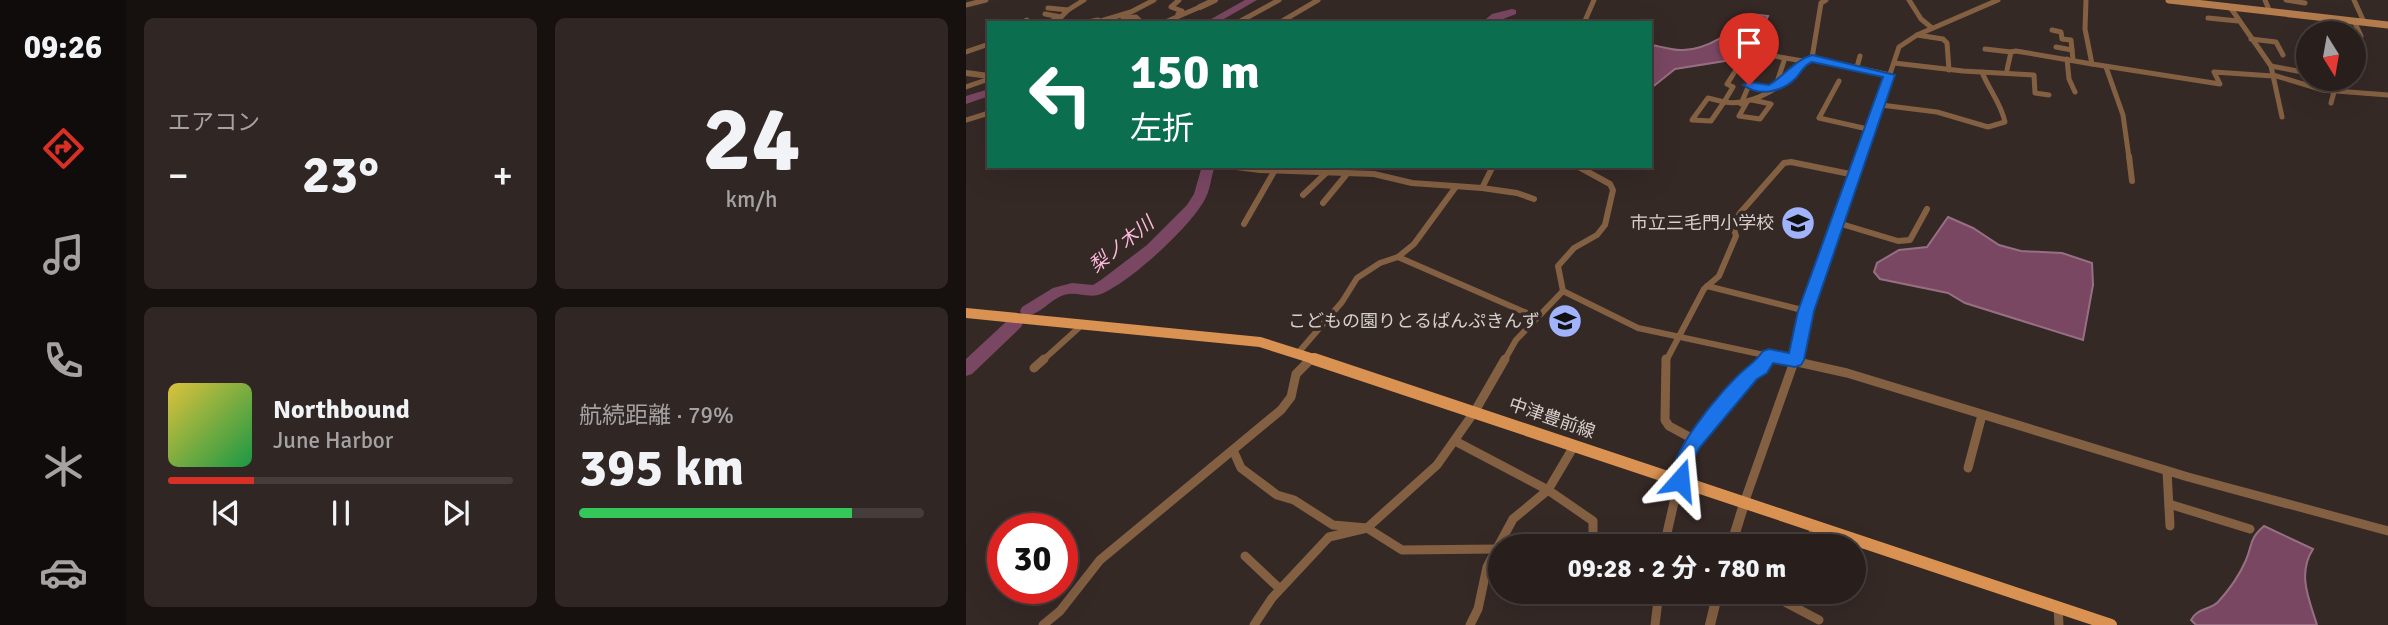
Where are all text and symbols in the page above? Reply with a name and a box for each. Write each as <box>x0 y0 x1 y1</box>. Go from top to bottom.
pin <box>1719 13 1779 85</box>
north arrow <box>2296 21 2366 91</box>
map controls <box>2296 21 2366 91</box>
icon: arrive <box>1730 24 1768 62</box>
text: 09:26 <box>24 28 102 67</box>
text: 150 m <box>1130 42 1260 102</box>
icon: left <box>1015 49 1106 140</box>
text: 24 <box>702 83 801 196</box>
text: エアコン <box>168 108 260 137</box>
text: 左折 <box>1130 109 1194 148</box>
icon: directions <box>39 124 88 173</box>
text: 23° <box>302 143 379 207</box>
text: − <box>168 152 189 199</box>
text: + <box>492 152 513 199</box>
text: km/h <box>725 185 778 214</box>
school or university icon: 市立三毛門小学校 <box>1779 204 1817 242</box>
water label: 梨ノ木川 <box>1085 210 1160 278</box>
place label: 市立三毛門小学校 <box>1630 212 1774 234</box>
icon: music <box>39 230 88 279</box>
school or university icon: こどもの園りとるぱんぷきんず <box>1546 302 1584 340</box>
place label: こどもの園りとるぱんぷきんず <box>1288 310 1540 332</box>
icon: phone <box>39 336 88 385</box>
street label: 中津豊前線 <box>1506 393 1598 443</box>
text: Northbound <box>273 394 410 426</box>
text: 航続距離 · 79% <box>579 401 734 430</box>
text: June Harbor <box>273 426 393 455</box>
text: 395 km <box>579 436 744 500</box>
icon: climate <box>39 442 88 491</box>
position arrow <box>1643 443 1717 517</box>
icon: previous <box>207 494 245 532</box>
icon: pause <box>322 494 360 532</box>
icon: next <box>437 494 475 532</box>
speed limit sign: 30 <box>987 513 1078 604</box>
icon: car <box>39 548 88 597</box>
text: 09:28 · 2 分 · 780 m <box>1568 553 1786 585</box>

